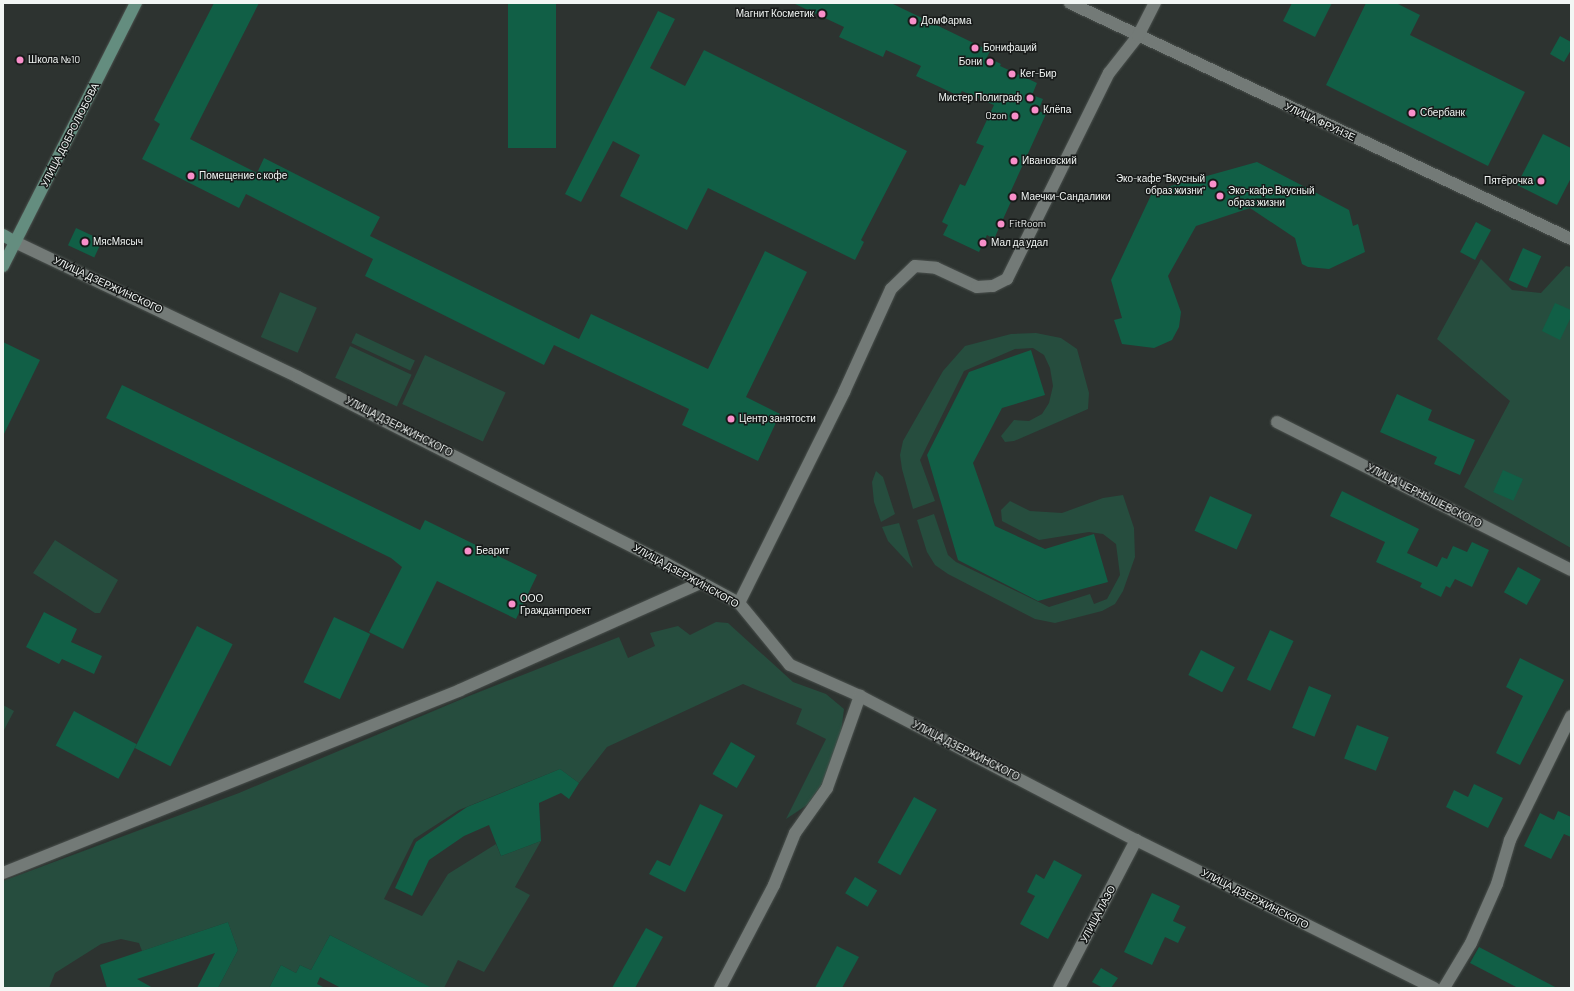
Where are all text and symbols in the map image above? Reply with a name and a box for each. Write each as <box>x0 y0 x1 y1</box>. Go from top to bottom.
place label: Магнит Косметик <box>736 8 814 20</box>
marker: Магнит Косметик <box>817 9 827 19</box>
place label: ДомФарма <box>921 15 971 27</box>
marker: ДомФарма <box>908 16 918 26</box>
place label: Бонифаций <box>983 42 1037 54</box>
marker: Бонифаций <box>970 43 980 53</box>
place label: Школа №10 <box>28 54 80 66</box>
marker: Школа №10 <box>15 55 25 65</box>
place label: Бони <box>959 56 982 68</box>
marker: Бони <box>985 57 995 67</box>
place label: Кег-Бир <box>1020 68 1057 80</box>
marker: Кег-Бир <box>1007 69 1017 79</box>
street label: УЛИЦА ДОБРОЛЮБОВА <box>39 81 101 189</box>
place label: Мистер Полиграф <box>939 92 1022 104</box>
marker: Мистер Полиграф <box>1025 93 1035 103</box>
street label: УЛИЦА ФРУНЗЕ <box>1283 100 1357 144</box>
place label: Клёпа <box>1043 104 1071 116</box>
marker: Клёпа <box>1030 105 1040 115</box>
place label: Сбербанк <box>1420 107 1465 119</box>
marker: Сбербанк <box>1407 108 1417 118</box>
place label: Ozon <box>985 110 1007 122</box>
marker: Ozon <box>1010 111 1020 121</box>
place label: Ивановский <box>1022 155 1077 167</box>
marker: Ивановский <box>1009 156 1019 166</box>
place label: Помещение с кофе <box>199 170 287 182</box>
marker: Помещение с кофе <box>186 171 196 181</box>
place label: Эко-кафе "Вкусный образ жизни" <box>1116 172 1205 196</box>
place label: Пятёрочка <box>1484 175 1533 187</box>
marker: Пятёрочка <box>1536 176 1546 186</box>
marker: Эко-кафе "Вкусный образ жизни" <box>1208 179 1218 189</box>
place label: Эко-кафе Вкусный образ жизни <box>1228 184 1314 208</box>
place label: Маечки-Сандалики <box>1021 191 1111 203</box>
marker: Эко-кафе Вкусный образ жизни <box>1215 191 1225 201</box>
marker: Маечки-Сандалики <box>1008 192 1018 202</box>
place label: FitRoom <box>1009 218 1046 230</box>
marker: FitRoom <box>996 219 1006 229</box>
place label: МясМясыч <box>93 236 143 248</box>
marker: МясМясыч <box>80 237 90 247</box>
place label: Мал да удал <box>991 237 1048 249</box>
marker: Мал да удал <box>978 238 988 248</box>
street label: УЛИЦА ДЗЕРЖИНСКОГО <box>52 254 164 316</box>
street label: УЛИЦА ДЗЕРЖИНСКОГО <box>343 395 455 459</box>
place label: Центр занятости <box>739 413 816 425</box>
marker: Центр занятости <box>726 414 736 424</box>
street label: УЛИЦА ЧЕРНЫШЕВСКОГО <box>1365 462 1483 530</box>
street label: УЛИЦА ДЗЕРЖИНСКОГО <box>631 542 741 610</box>
place label: Беарит <box>476 545 509 557</box>
marker: Беарит <box>463 546 473 556</box>
place label: ООО Гражданпроект <box>520 592 591 616</box>
marker: ООО Гражданпроект <box>507 599 517 609</box>
street label: УЛИЦА ДЗЕРЖИНСКОГО <box>910 719 1022 783</box>
street label: УЛИЦА ДЗЕРЖИНСКОГО <box>1199 867 1311 931</box>
street label: УЛИЦА ЛАЗО <box>1078 884 1118 944</box>

